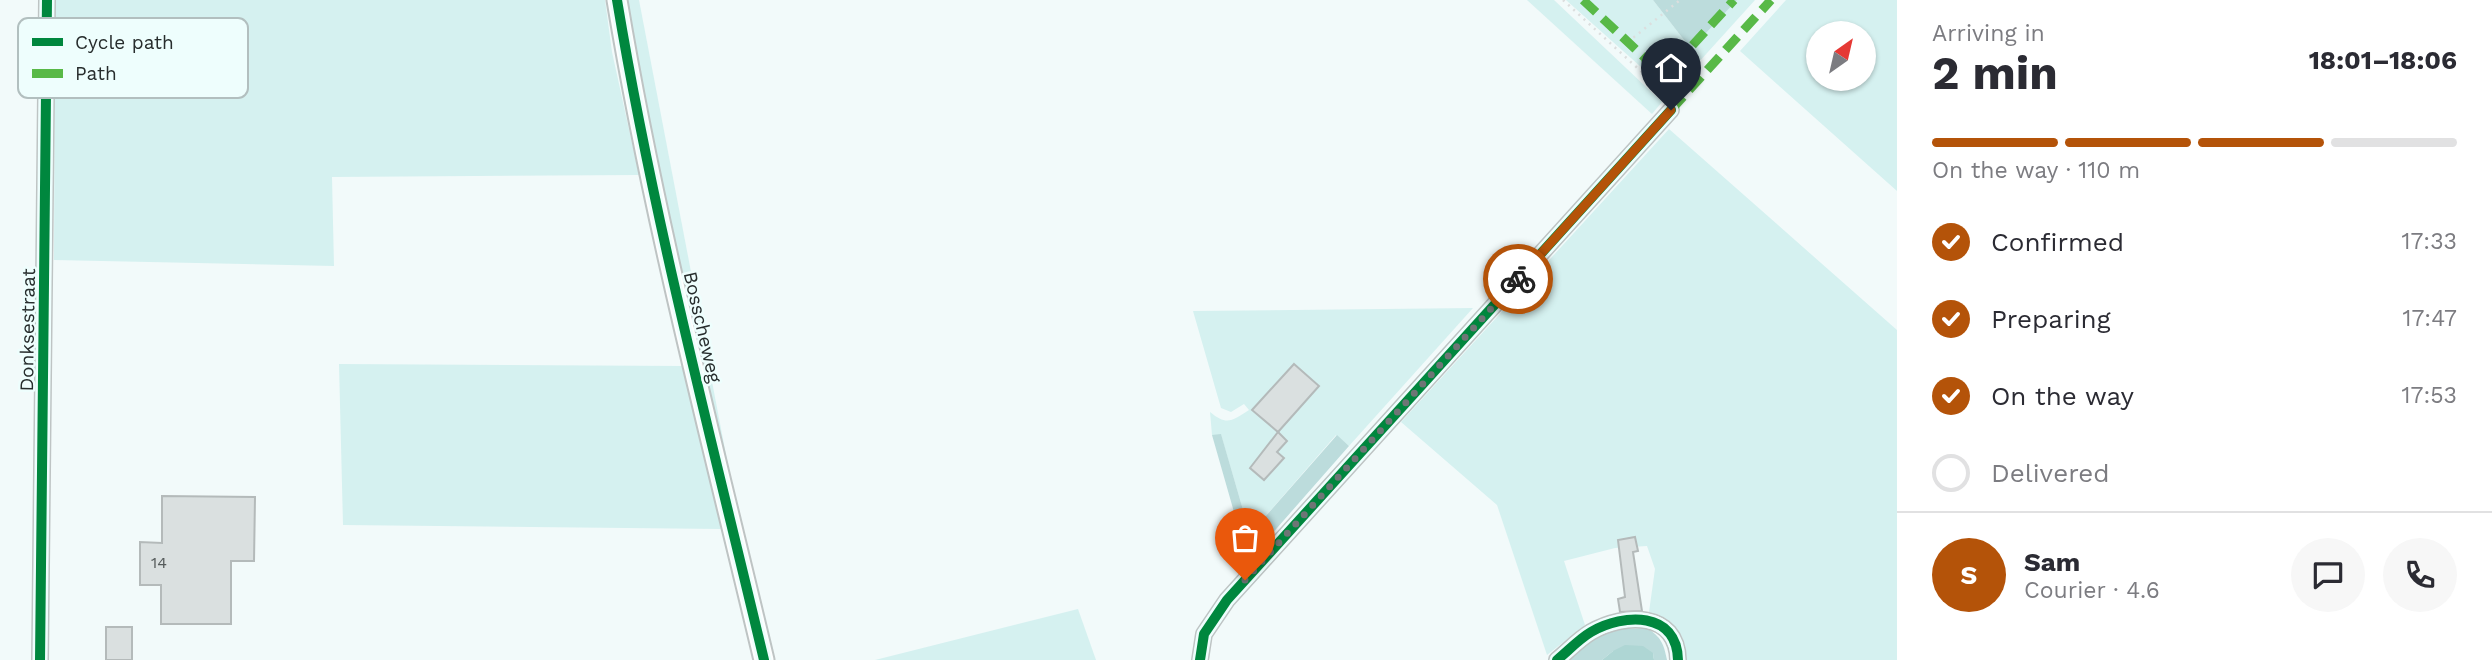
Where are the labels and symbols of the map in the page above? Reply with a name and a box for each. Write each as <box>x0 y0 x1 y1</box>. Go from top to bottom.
legend <box>18 18 248 98</box>
north arrow <box>1806 21 1876 91</box>
text: Cycle path <box>75 31 174 54</box>
pin <box>1641 38 1701 110</box>
text: Path <box>75 62 117 85</box>
courier <box>1483 244 1553 314</box>
street label: Donksestraat <box>15 268 40 392</box>
street label: Bosscheweg <box>679 269 727 386</box>
pin <box>1215 508 1275 580</box>
house number: 14 <box>151 553 167 572</box>

